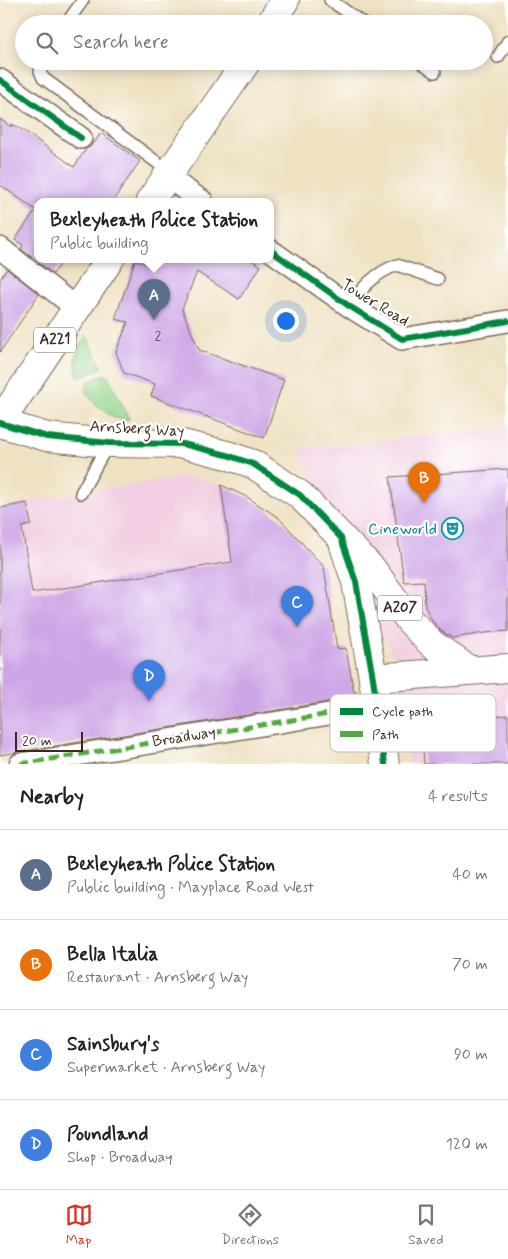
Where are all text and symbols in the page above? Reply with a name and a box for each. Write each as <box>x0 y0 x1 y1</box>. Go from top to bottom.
search box <box>15 15 493 70</box>
icon: search <box>33 29 61 57</box>
text: Search here <box>73 30 169 55</box>
popup <box>34 198 274 263</box>
text: Bexleyheath Police Station <box>50 208 258 233</box>
text: Public building <box>50 233 149 254</box>
street label: Tower Road <box>337 274 413 332</box>
pin: A <box>138 279 170 320</box>
your location <box>273 308 299 334</box>
house number: 2 <box>155 327 162 345</box>
road number: A221 <box>34 328 76 352</box>
street label: Arnsberg Way <box>89 416 185 443</box>
pin: B <box>408 462 440 503</box>
theatre icon: Cineworld <box>441 517 465 541</box>
place label: Cineworld <box>368 519 437 540</box>
pin: C <box>281 586 313 627</box>
road number: A207 <box>378 596 422 620</box>
pin: D <box>133 660 165 701</box>
legend <box>330 694 496 752</box>
text: Cycle path <box>372 703 433 721</box>
street label: Broadway <box>151 722 217 752</box>
text: Path <box>372 726 399 744</box>
scale bar <box>15 729 82 752</box>
text: 20 m <box>22 732 52 750</box>
text: Nearby <box>20 783 84 811</box>
text: 4 results <box>428 786 488 807</box>
text: Bexleyheath Police Station <box>67 852 275 877</box>
text: A <box>31 864 41 885</box>
text: 40 m <box>452 864 488 885</box>
text: Public building · Mayplace Road West <box>67 877 314 898</box>
text: Bella Italia <box>67 942 158 967</box>
text: B <box>31 954 41 975</box>
text: 70 m <box>452 954 488 975</box>
text: Restaurant · Arnsberg Way <box>67 967 248 988</box>
text: Sainsbury's <box>67 1032 159 1057</box>
text: C <box>30 1044 42 1065</box>
text: 90 m <box>454 1044 488 1065</box>
text: Supermarket · Arnsberg Way <box>67 1057 265 1078</box>
text: Poundland <box>67 1122 148 1147</box>
text: D <box>30 1134 42 1155</box>
text: 120 m <box>446 1134 488 1155</box>
text: Shop · Broadway <box>67 1147 173 1168</box>
tab: Map <box>65 1201 93 1249</box>
tab: Directions <box>222 1201 279 1249</box>
tab: Saved <box>408 1201 443 1249</box>

